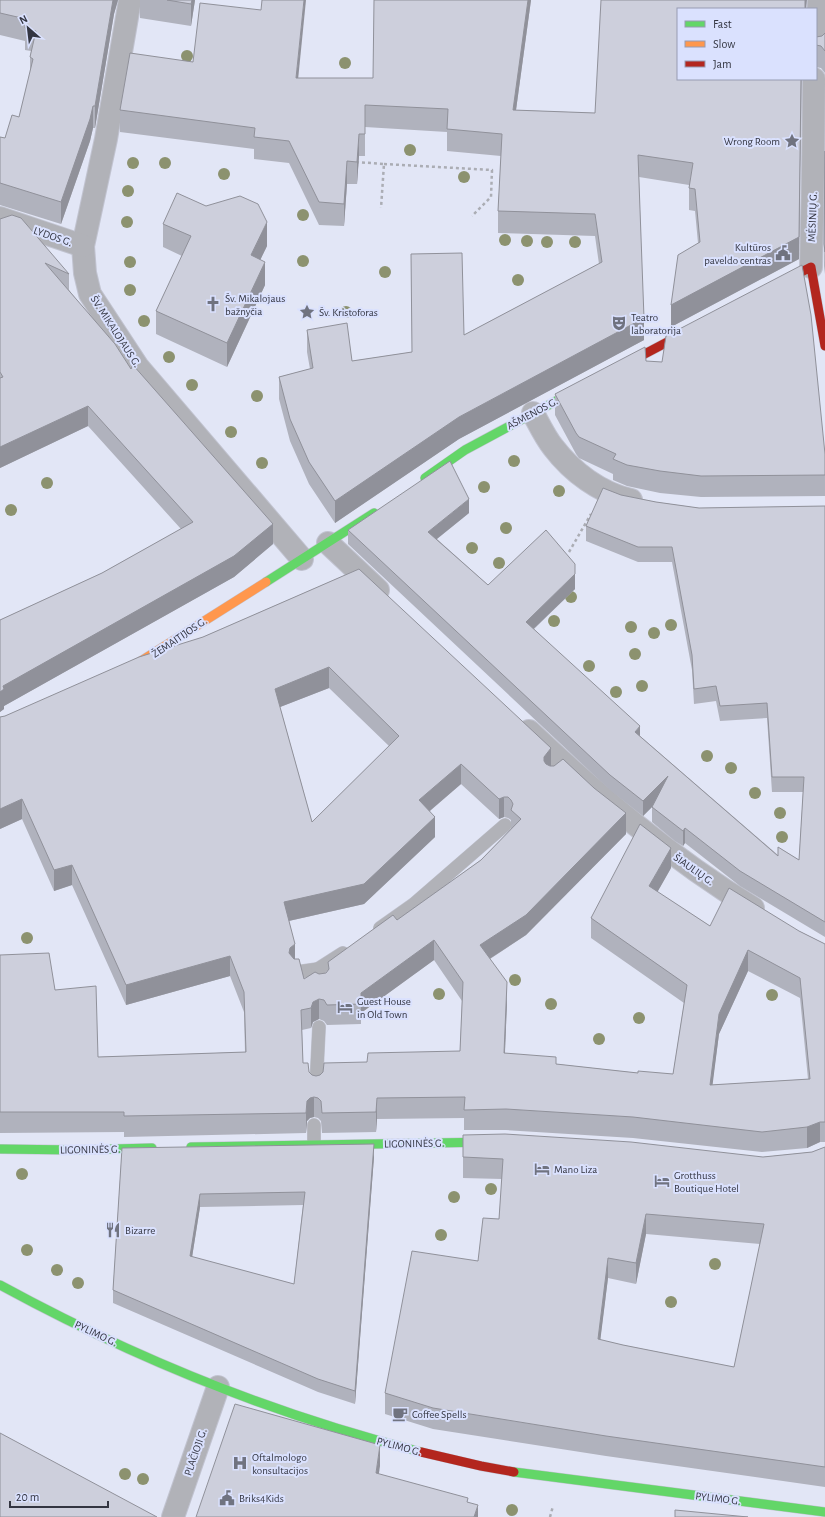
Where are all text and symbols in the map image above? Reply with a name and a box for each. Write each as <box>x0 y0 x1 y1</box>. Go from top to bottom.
north arrow <box>8 8 48 48</box>
legend <box>677 8 817 80</box>
text: N <box>18 13 30 26</box>
text: Fast <box>713 18 732 30</box>
text: Slow <box>713 38 735 50</box>
text: Jam <box>713 58 732 70</box>
place icon: Wrong Room <box>783 132 801 150</box>
place label: Wrong Room <box>724 136 780 147</box>
street label: MĖSINIŲ G. <box>806 192 819 242</box>
street label: LYDOS G. <box>32 225 74 248</box>
place label: Kultūros paveldo centras <box>704 242 771 266</box>
public building icon: Kultūros paveldo centras <box>774 244 792 262</box>
place label: Šv. Mikalojaus bažnyčia <box>225 293 285 317</box>
street label: ŠV. MIKALOJAUS G. <box>89 294 143 369</box>
church icon: Šv. Mikalojaus bažnyčia <box>204 295 222 313</box>
place icon: Šv. Kristoforas <box>298 303 316 321</box>
place label: Šv. Kristoforas <box>319 307 378 318</box>
place label: Teatro laboratorija <box>631 312 681 336</box>
theatre icon: Teatro laboratorija <box>610 314 628 332</box>
street label: AŠMENOS G. <box>505 395 560 431</box>
street label: ŽEMAITIJOS G. <box>150 615 209 660</box>
street label: ŠIAULIŲ G. <box>671 852 716 887</box>
place label: Guest House in Old Town <box>357 996 411 1020</box>
hotel icon: Guest House in Old Town <box>336 998 354 1016</box>
street label: LIGONINĖS G. <box>384 1137 444 1150</box>
street label: LIGONINĖS G. <box>60 1143 120 1156</box>
hotel icon: Mano Liza <box>533 1160 551 1178</box>
place label: Mano Liza <box>554 1164 597 1175</box>
place label: Grotthuss Boutique Hotel <box>674 1170 739 1194</box>
hotel icon: Grotthuss Boutique Hotel <box>653 1172 671 1190</box>
restaurant icon: Bizarre <box>104 1221 122 1239</box>
place label: Bizarre <box>125 1225 155 1236</box>
street label: PYLIMO G. <box>73 1319 119 1348</box>
cafe icon: Coffee Spells <box>391 1405 409 1423</box>
place label: Coffee Spells <box>412 1409 466 1420</box>
street label: PLAČIOJI G. <box>182 1427 209 1477</box>
street label: PYLIMO G. <box>375 1435 422 1458</box>
place label: Oftalmologo konsultacijos <box>252 1452 308 1476</box>
hospital icon: Oftalmologo konsultacijos <box>231 1454 249 1472</box>
scale bar <box>10 1483 108 1509</box>
public building icon: Briks4Kids <box>218 1489 236 1507</box>
street label: PYLIMO G. <box>695 1490 741 1507</box>
text: 20 m <box>16 1491 39 1503</box>
place label: Briks4Kids <box>239 1493 284 1504</box>

